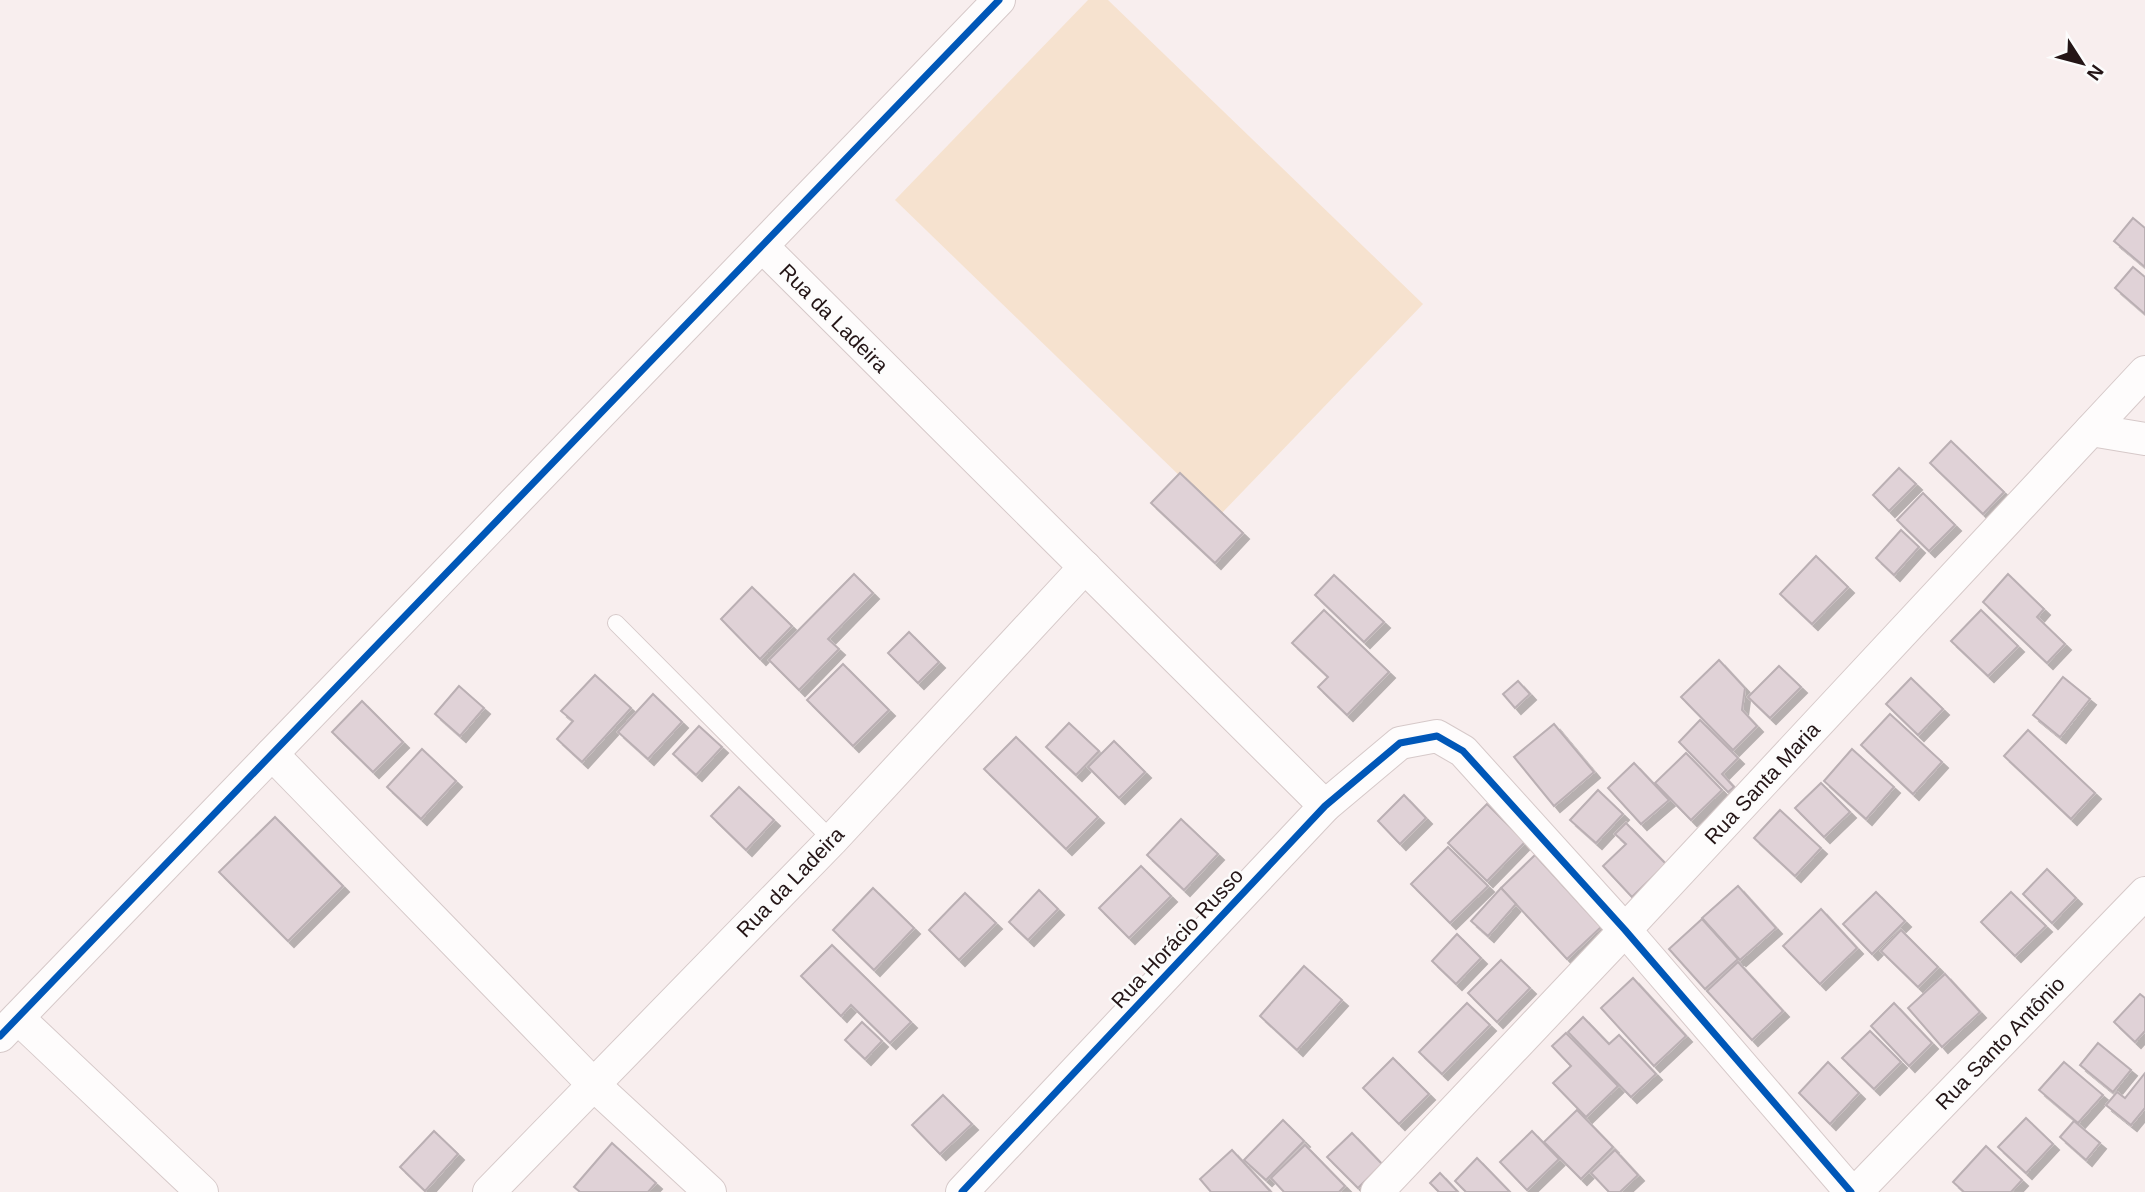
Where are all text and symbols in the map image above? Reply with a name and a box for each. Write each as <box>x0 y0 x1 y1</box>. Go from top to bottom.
north arrow <box>2047 28 2117 98</box>
text: N <box>2083 61 2108 84</box>
street label: Rua da Ladeira <box>775 259 893 377</box>
street label: Rua Santa Maria <box>1700 717 1824 848</box>
street label: Rua da Ladeira <box>732 822 848 942</box>
street label: Rua Horácio Russo <box>1106 864 1248 1012</box>
street label: Rua Santo Antônio <box>1931 972 2069 1114</box>

